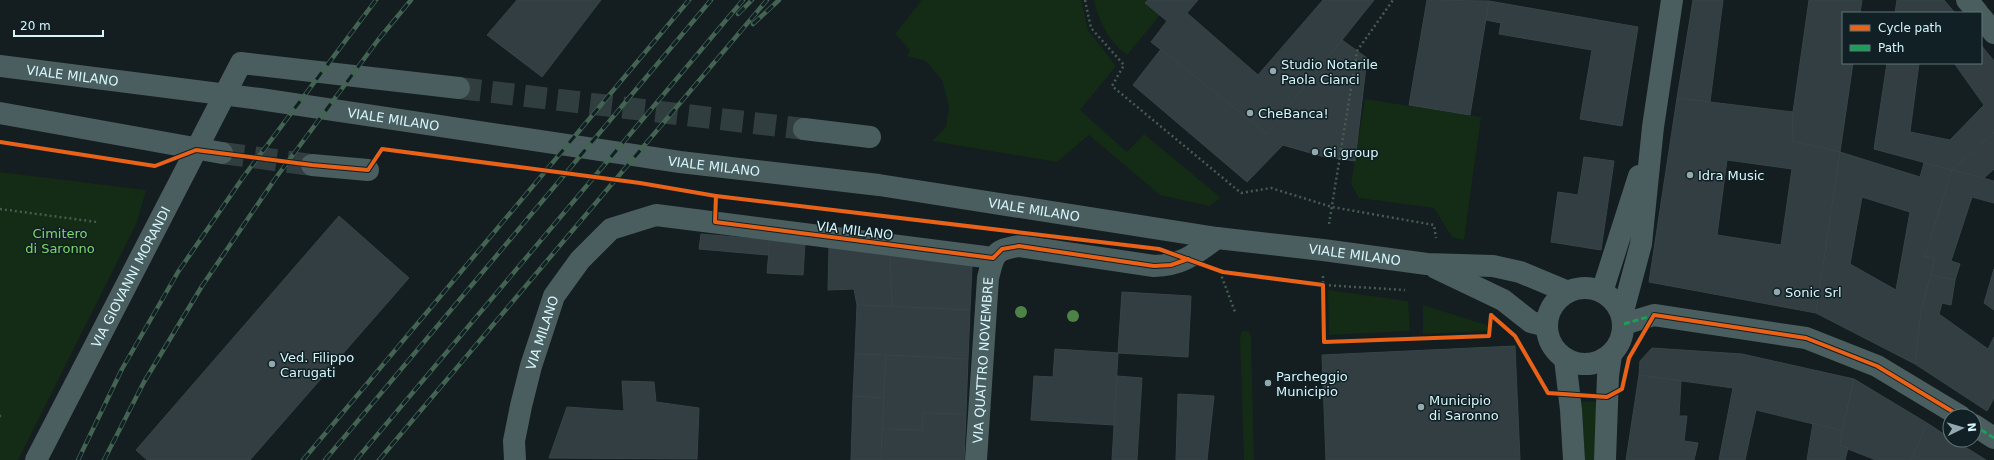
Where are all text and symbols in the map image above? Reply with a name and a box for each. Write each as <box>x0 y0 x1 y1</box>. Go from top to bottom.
scale bar <box>14 12 103 38</box>
legend <box>1842 12 1982 64</box>
text: 20 m <box>20 19 51 33</box>
text: Cycle path <box>1878 21 1942 35</box>
text: Path <box>1878 41 1904 55</box>
place label: Studio Notarile Paola Cianci <box>1281 57 1378 87</box>
street label: VIALE MILANO <box>25 62 119 89</box>
marker: Studio Notarile Paola Cianci <box>1268 66 1278 76</box>
street label: VIALE MILANO <box>346 105 440 134</box>
place label: CheBanca! <box>1258 106 1329 121</box>
marker: CheBanca! <box>1245 108 1255 118</box>
place label: Gi group <box>1323 145 1379 160</box>
marker: Gi group <box>1310 147 1320 157</box>
street label: VIALE MILANO <box>667 153 761 179</box>
place label: Idra Music <box>1698 168 1765 183</box>
marker: Idra Music <box>1685 170 1695 180</box>
street label: VIALE MILANO <box>987 195 1081 224</box>
street label: VIA GIOVANNI MORANDI <box>88 204 174 350</box>
street label: VIA MILANO <box>816 218 894 243</box>
park label: Cimitero di Saronno <box>25 226 95 256</box>
street label: VIALE MILANO <box>1308 241 1402 268</box>
street label: VIA QUATTRO NOVEMBRE <box>970 277 996 444</box>
place label: Sonic Srl <box>1785 285 1842 300</box>
marker: Sonic Srl <box>1772 287 1782 297</box>
street label: VIA MILANO <box>523 294 562 372</box>
place label: Ved. Filippo Carugati <box>280 350 354 380</box>
marker: Ved. Filippo Carugati <box>267 359 277 369</box>
place label: Parcheggio Municipio <box>1276 369 1348 399</box>
marker: Parcheggio Municipio <box>1263 378 1273 388</box>
place label: Municipio di Saronno <box>1429 393 1499 423</box>
marker: Municipio di Saronno <box>1416 402 1426 412</box>
north arrow <box>1942 408 1982 448</box>
text: N <box>1965 422 1978 432</box>

